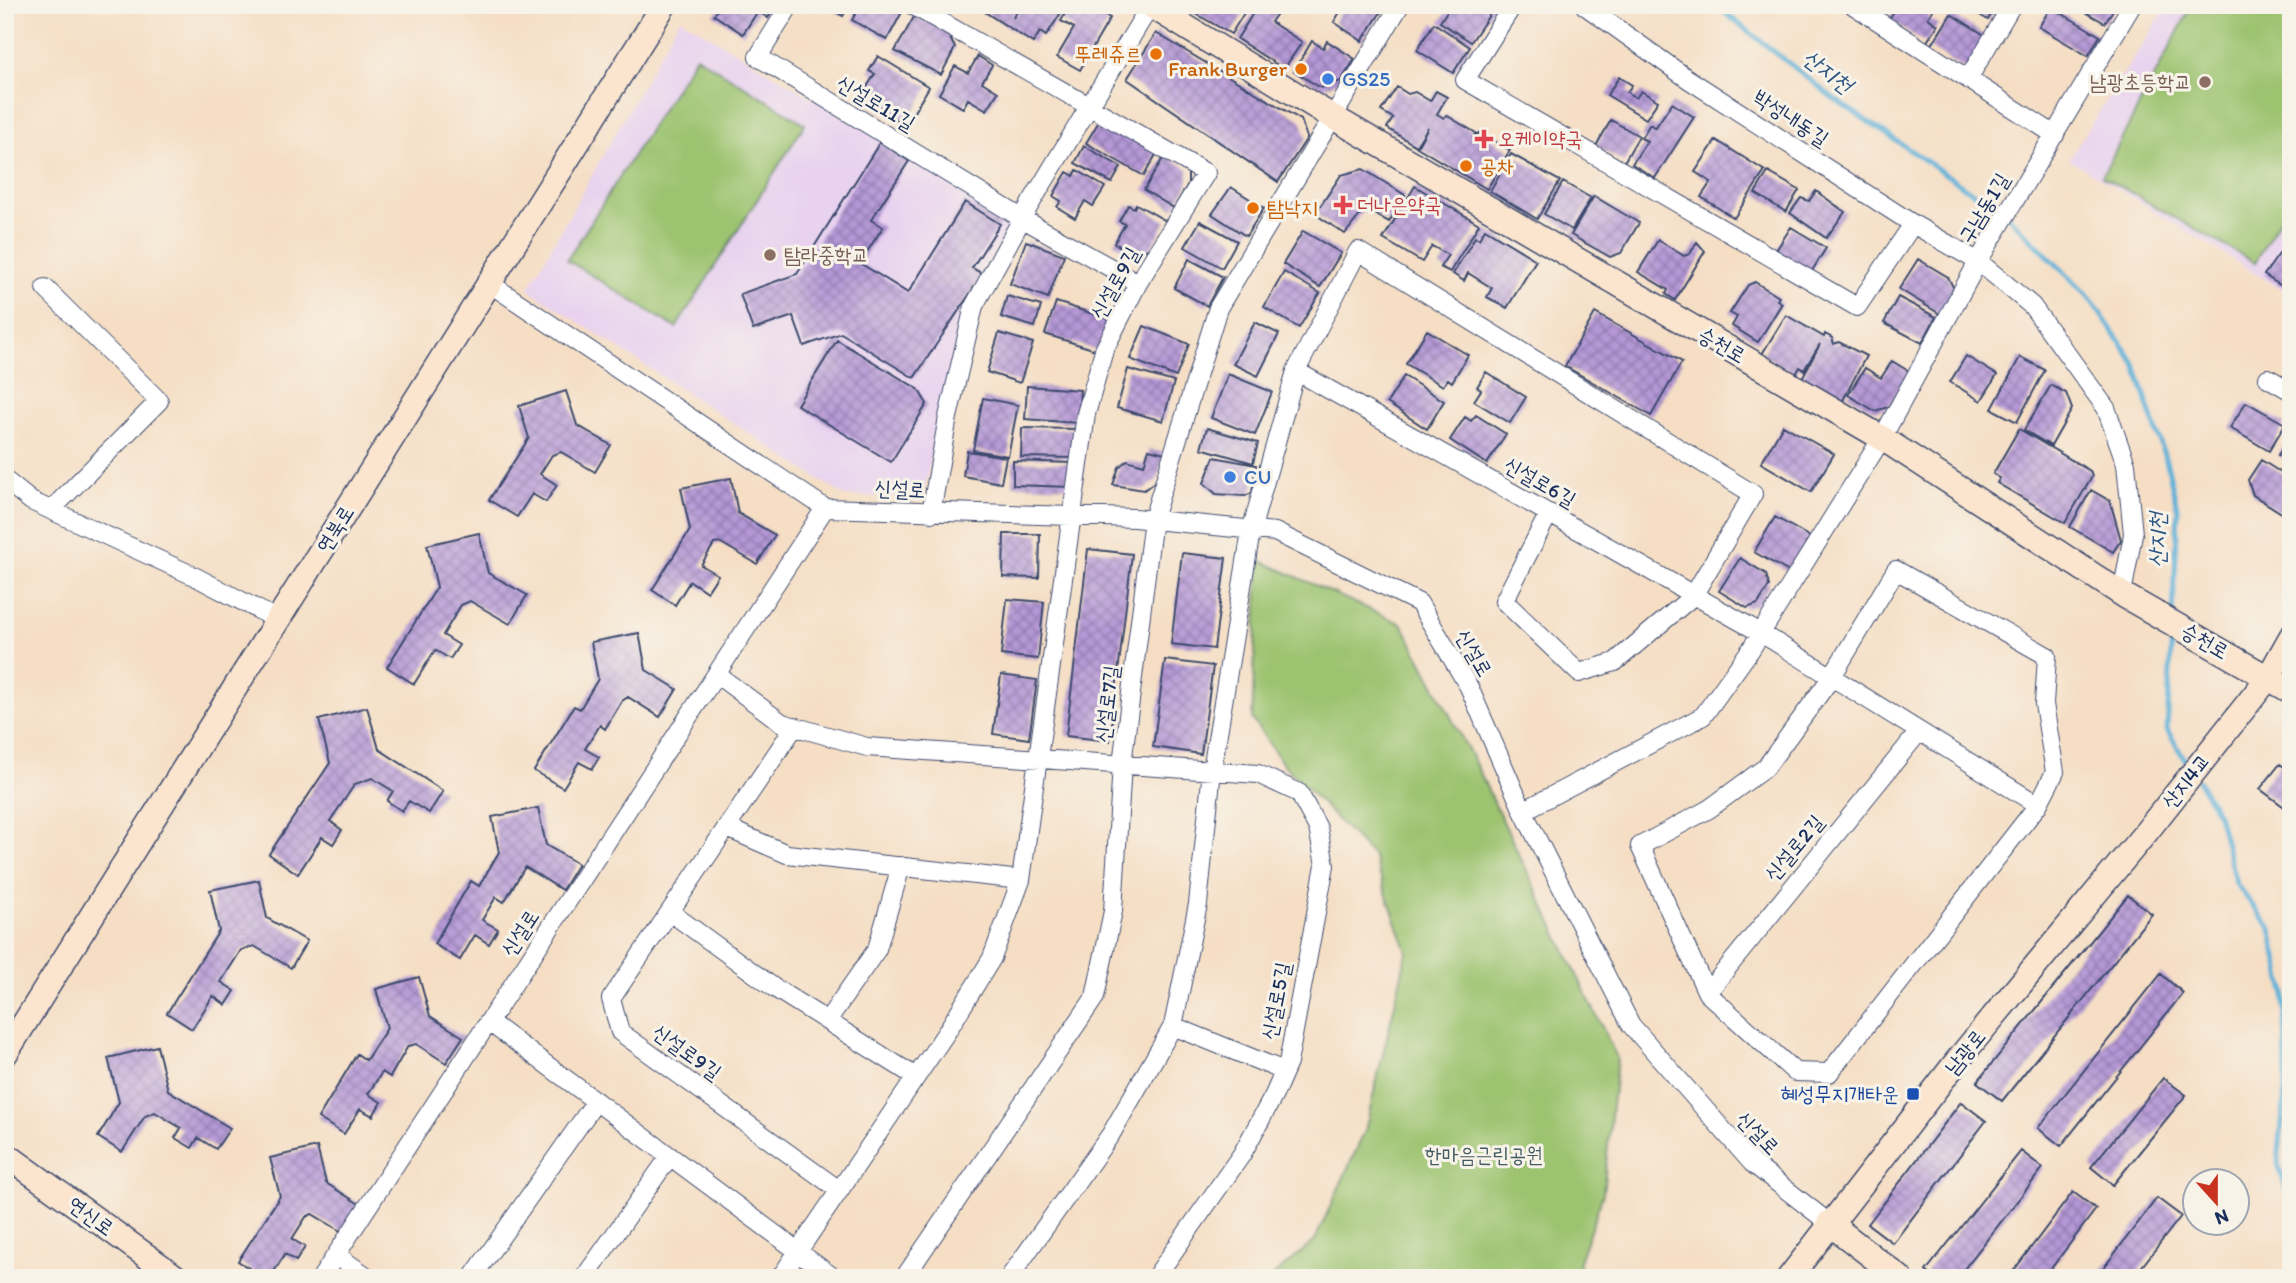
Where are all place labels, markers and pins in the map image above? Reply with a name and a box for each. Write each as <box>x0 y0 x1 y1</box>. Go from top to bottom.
place label: 뚜레쥬르 <box>1074 41 1142 66</box>
marker: 뚜레쥬르 <box>1148 46 1164 62</box>
place label: Frank Burger <box>1168 56 1288 81</box>
marker: Frank Burger <box>1293 61 1309 77</box>
place label: GS25 <box>1342 66 1390 91</box>
place label: 남광초등학교 <box>2090 69 2191 94</box>
marker: GS25 <box>1320 71 1336 87</box>
marker: 남광초등학교 <box>2197 74 2213 90</box>
place label: 오케이약국 <box>1498 126 1583 151</box>
marker: 오케이약국 <box>1476 131 1492 147</box>
place label: 공차 <box>1480 153 1514 178</box>
marker: 공차 <box>1458 158 1474 174</box>
place label: 더나은약국 <box>1357 192 1442 217</box>
place label: 탐낙지 <box>1267 195 1318 220</box>
marker: 더나은약국 <box>1335 197 1351 213</box>
marker: 탐낙지 <box>1245 200 1261 216</box>
place label: 탐라중학교 <box>784 242 869 267</box>
marker: 탐라중학교 <box>762 247 778 263</box>
place label: CU <box>1244 464 1271 489</box>
marker: CU <box>1222 469 1238 485</box>
place label: 혜성무지개타운 <box>1781 1081 1899 1106</box>
marker: 혜성무지개타운 <box>1905 1086 1921 1102</box>

